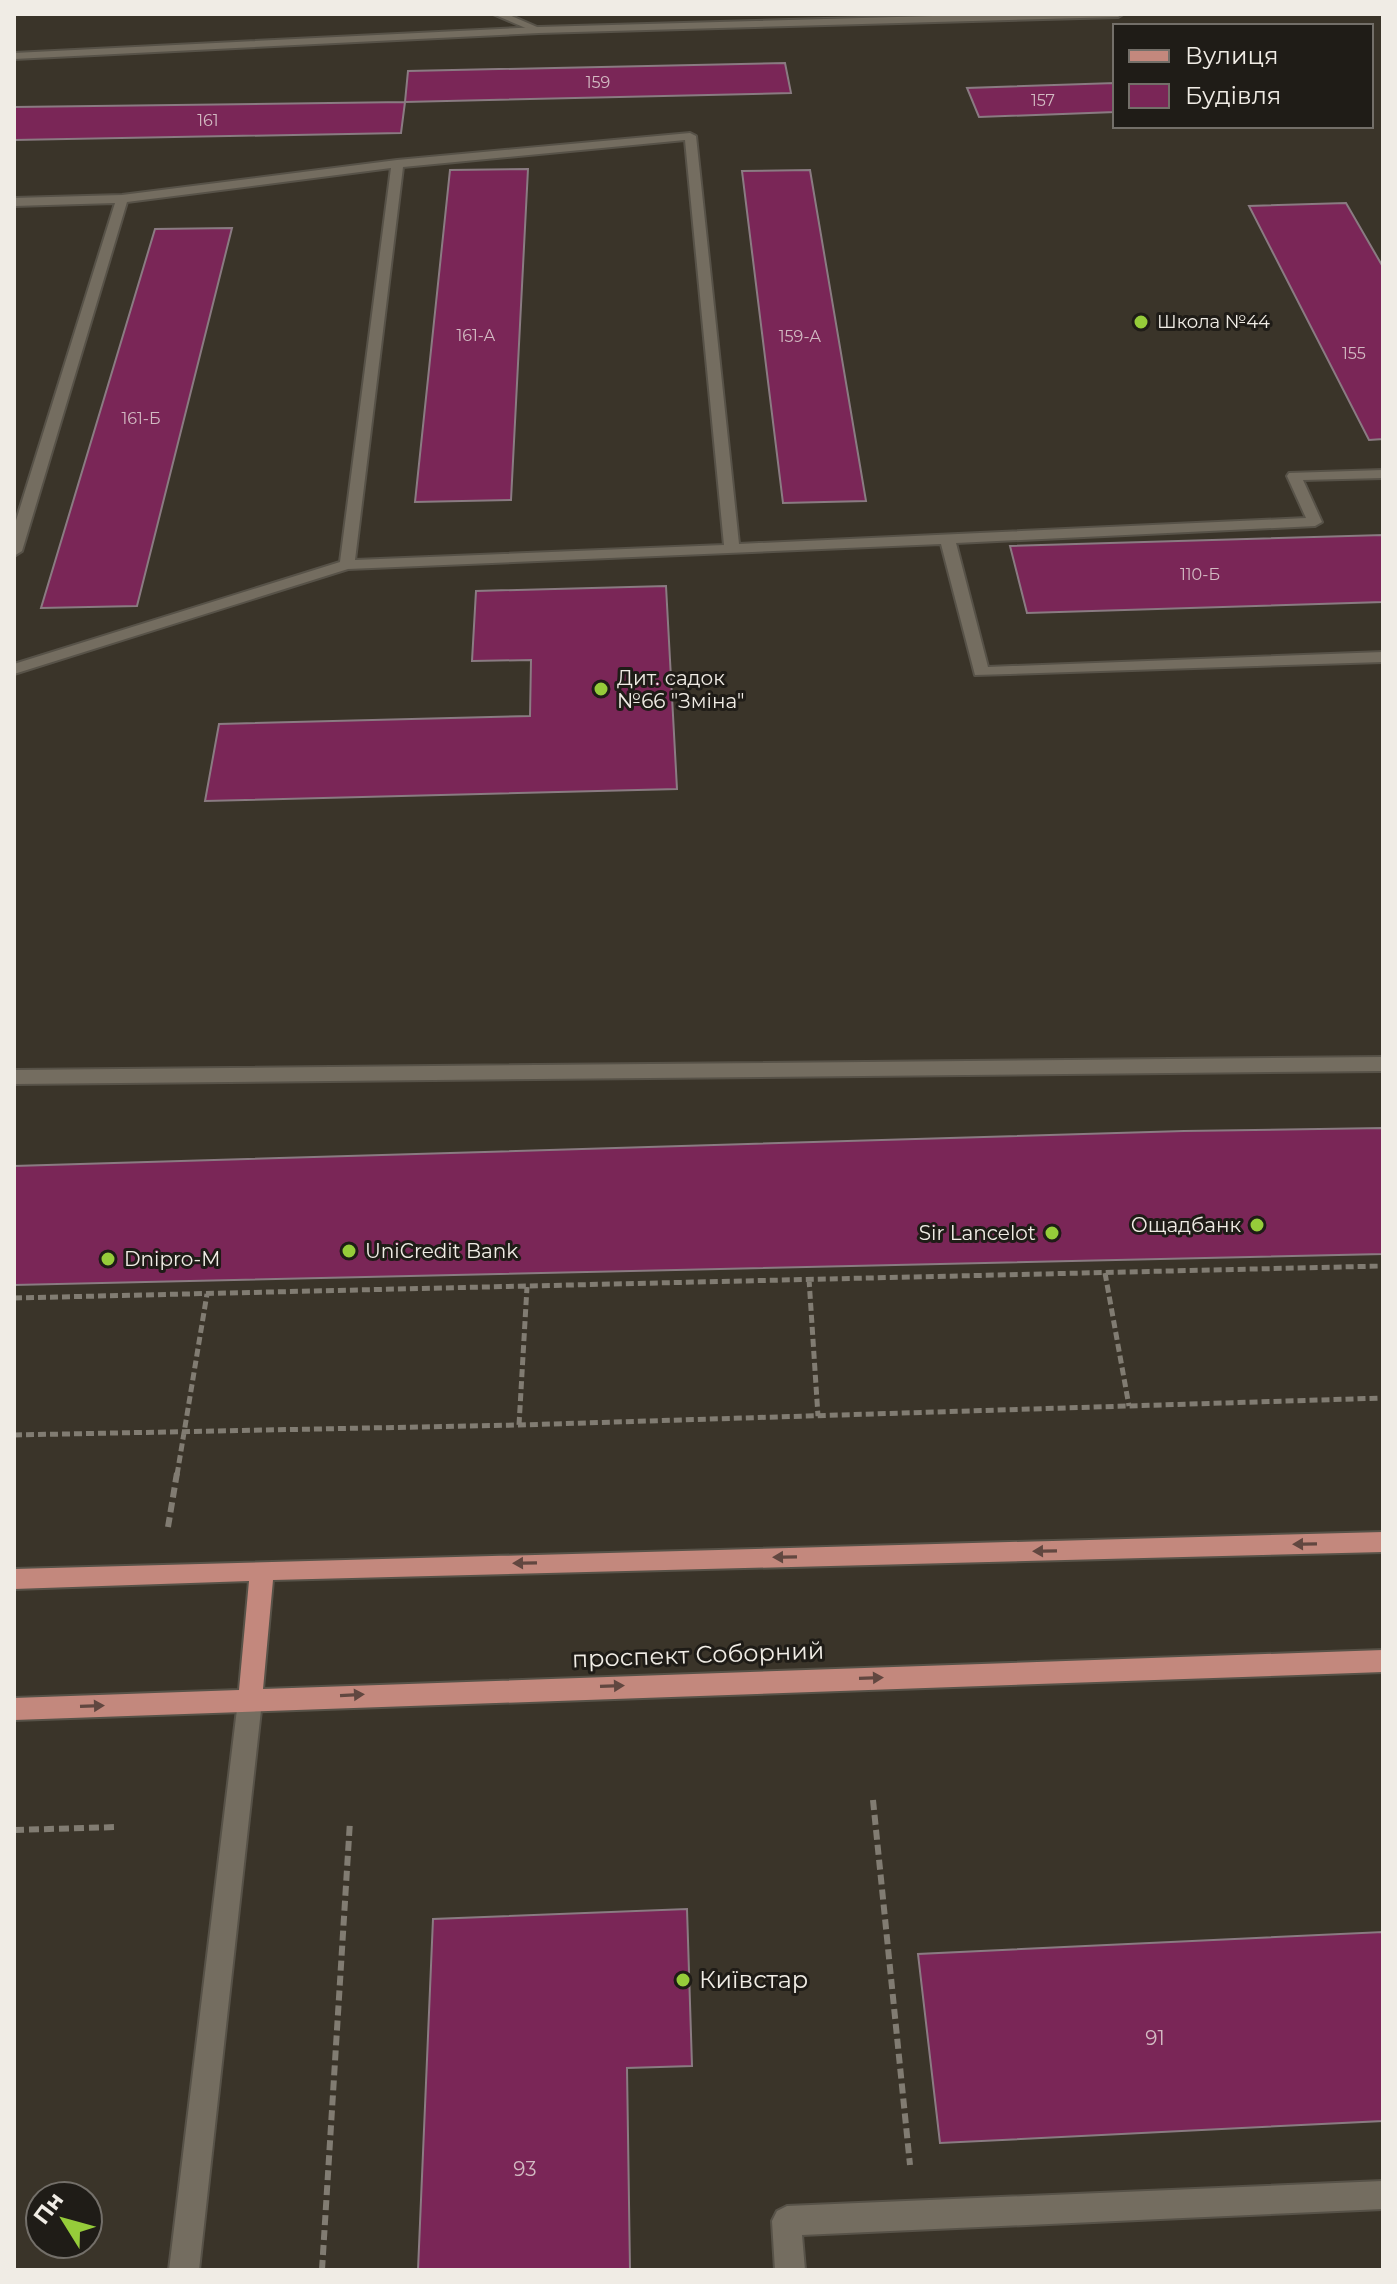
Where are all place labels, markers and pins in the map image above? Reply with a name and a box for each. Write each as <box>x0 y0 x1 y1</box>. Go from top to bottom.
place label: Школа №44 <box>1157 311 1270 333</box>
marker: Школа №44 <box>1132 313 1150 331</box>
place label: Дит. садок №66 "Зміна" <box>617 666 745 713</box>
marker: Дит. садок №66 "Зміна" <box>592 680 610 698</box>
place label: Ощадбанк <box>1131 1213 1241 1237</box>
marker: Ощадбанк <box>1248 1216 1266 1234</box>
place label: Sir Lancelot <box>919 1221 1036 1245</box>
marker: Sir Lancelot <box>1043 1224 1061 1242</box>
place label: UniCredit Bank <box>365 1239 518 1263</box>
marker: UniCredit Bank <box>340 1242 358 1260</box>
place label: Dnipro-M <box>124 1247 220 1271</box>
marker: Dnipro-M <box>99 1250 117 1268</box>
place label: Київстар <box>699 1965 808 1994</box>
marker: Київстар <box>674 1971 692 1989</box>

